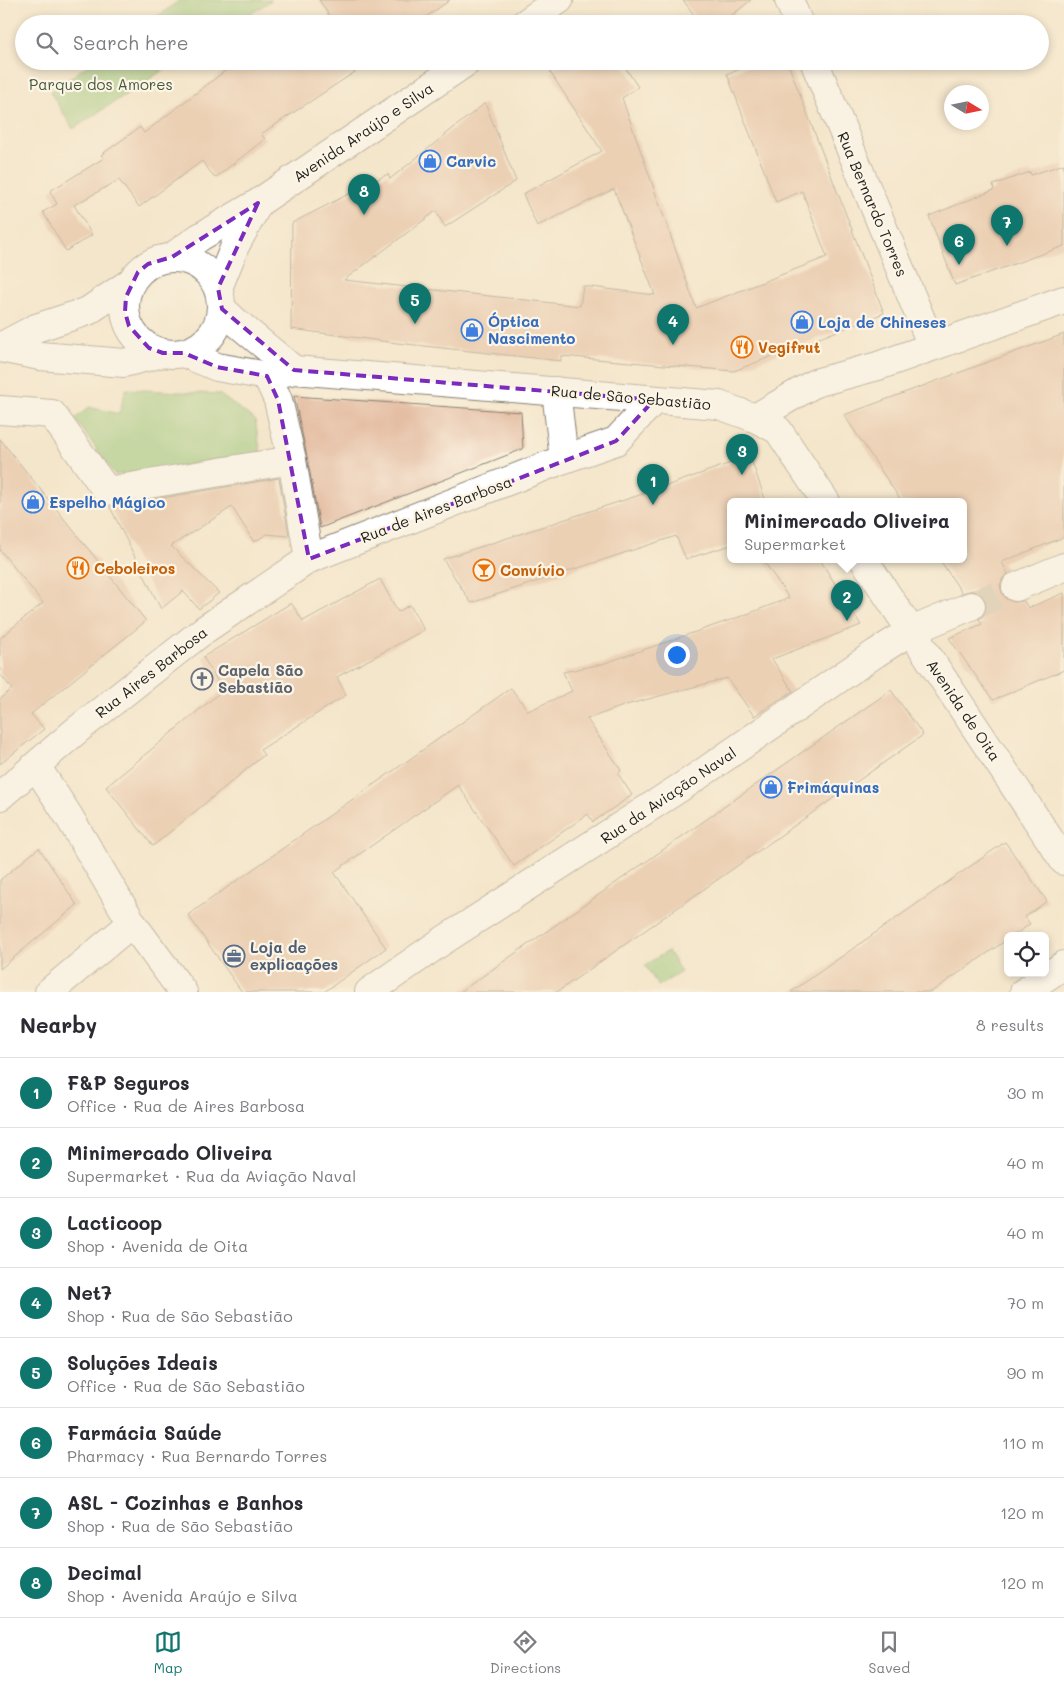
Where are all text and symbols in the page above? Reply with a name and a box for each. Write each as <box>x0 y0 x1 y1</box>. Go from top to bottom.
search box <box>15 15 1049 70</box>
icon: search <box>33 29 61 57</box>
text: Search here <box>73 30 189 55</box>
park label: Parque dos Amores <box>29 74 173 94</box>
street label: Avenida Araújo e Silva <box>289 78 437 186</box>
north arrow <box>944 85 989 130</box>
street label: Rua Bernardo Torres <box>833 129 913 279</box>
shop icon: Carvic <box>418 149 442 173</box>
place label: Carvic <box>446 151 496 171</box>
pin: 8 <box>348 174 380 215</box>
pin: 7 <box>991 205 1023 246</box>
pin: 6 <box>943 224 975 265</box>
pin: 5 <box>399 283 431 324</box>
pin: 4 <box>657 304 689 345</box>
shop icon: Loja de Chineses <box>790 310 814 334</box>
place label: Óptica Nascimento <box>488 311 575 348</box>
place label: Loja de Chineses <box>818 312 946 332</box>
shop icon: Óptica Nascimento <box>460 318 484 342</box>
restaurant icon: Vegifrut <box>730 335 754 359</box>
place label: Vegifrut <box>758 337 821 357</box>
street label: Rua de São Sebastião <box>550 380 712 414</box>
pin: 3 <box>726 434 758 475</box>
pin: 1 <box>637 464 669 505</box>
street label: Rua de Aires Barbosa <box>357 471 515 547</box>
shop icon: Espelho Mágico <box>21 490 45 514</box>
place label: Espelho Mágico <box>49 492 165 512</box>
popup <box>727 498 967 563</box>
text: Minimercado Oliveira <box>744 508 950 533</box>
text: Supermarket <box>744 533 846 554</box>
restaurant icon: Ceboleiros <box>66 556 90 580</box>
place label: Ceboleiros <box>94 558 175 578</box>
bar icon: Convívio <box>472 558 496 582</box>
place label: Convívio <box>500 560 565 580</box>
pin: 2 <box>831 580 863 621</box>
street label: Rua Aires Barbosa <box>91 622 211 722</box>
your location <box>664 642 690 668</box>
street label: Avenida de Oita <box>923 655 1005 765</box>
place label: Capela São Sebastião <box>218 660 303 697</box>
church icon: Capela São Sebastião <box>190 667 214 691</box>
street label: Rua da Aviação Naval <box>596 742 740 848</box>
shop icon: Frimáquinas <box>759 775 783 799</box>
place label: Frimáquinas <box>787 777 879 797</box>
map controls <box>1004 932 1049 977</box>
button: locate <box>1004 932 1049 977</box>
place label: Loja de explicações <box>250 937 338 974</box>
office icon: Loja de explicações <box>222 944 246 968</box>
text: Nearby <box>20 1011 97 1038</box>
text: 8 results <box>976 1014 1044 1035</box>
text: F&P Seguros <box>67 1070 190 1095</box>
text: 1 <box>32 1082 40 1103</box>
text: 30 m <box>1007 1082 1044 1103</box>
text: Office · Rua de Aires Barbosa <box>67 1095 305 1116</box>
text: Minimercado Oliveira <box>67 1140 272 1165</box>
text: 2 <box>32 1152 40 1173</box>
text: 40 m <box>1007 1152 1044 1173</box>
text: Supermarket · Rua da Aviação Naval <box>67 1165 356 1186</box>
text: Lacticoop <box>67 1210 162 1235</box>
text: 3 <box>31 1222 41 1243</box>
text: 40 m <box>1007 1222 1044 1243</box>
text: Shop · Avenida de Oita <box>67 1235 248 1256</box>
text: Net7 <box>67 1280 112 1305</box>
text: 4 <box>31 1292 41 1313</box>
text: 70 m <box>1007 1292 1044 1313</box>
text: Shop · Rua de São Sebastião <box>67 1305 293 1326</box>
text: Soluções Ideais <box>67 1350 218 1375</box>
text: 5 <box>31 1362 41 1383</box>
text: 90 m <box>1007 1362 1044 1383</box>
text: Office · Rua de São Sebastião <box>67 1375 305 1396</box>
text: Farmácia Saúde <box>67 1420 222 1445</box>
text: 6 <box>31 1432 41 1453</box>
text: 110 m <box>1002 1432 1044 1453</box>
text: Pharmacy · Rua Bernardo Torres <box>67 1445 327 1466</box>
text: ASL - Cozinhas e Banhos <box>67 1490 303 1515</box>
text: 7 <box>32 1502 40 1523</box>
text: 120 m <box>1000 1502 1044 1523</box>
text: Shop · Rua de São Sebastião <box>67 1515 293 1536</box>
text: Decimal <box>67 1560 142 1585</box>
text: 8 <box>31 1572 41 1593</box>
text: 120 m <box>1000 1572 1044 1593</box>
text: Shop · Avenida Araújo e Silva <box>67 1585 298 1606</box>
tab: Map <box>154 1628 182 1677</box>
tab: Directions <box>490 1628 561 1677</box>
tab: Saved <box>869 1628 910 1677</box>

